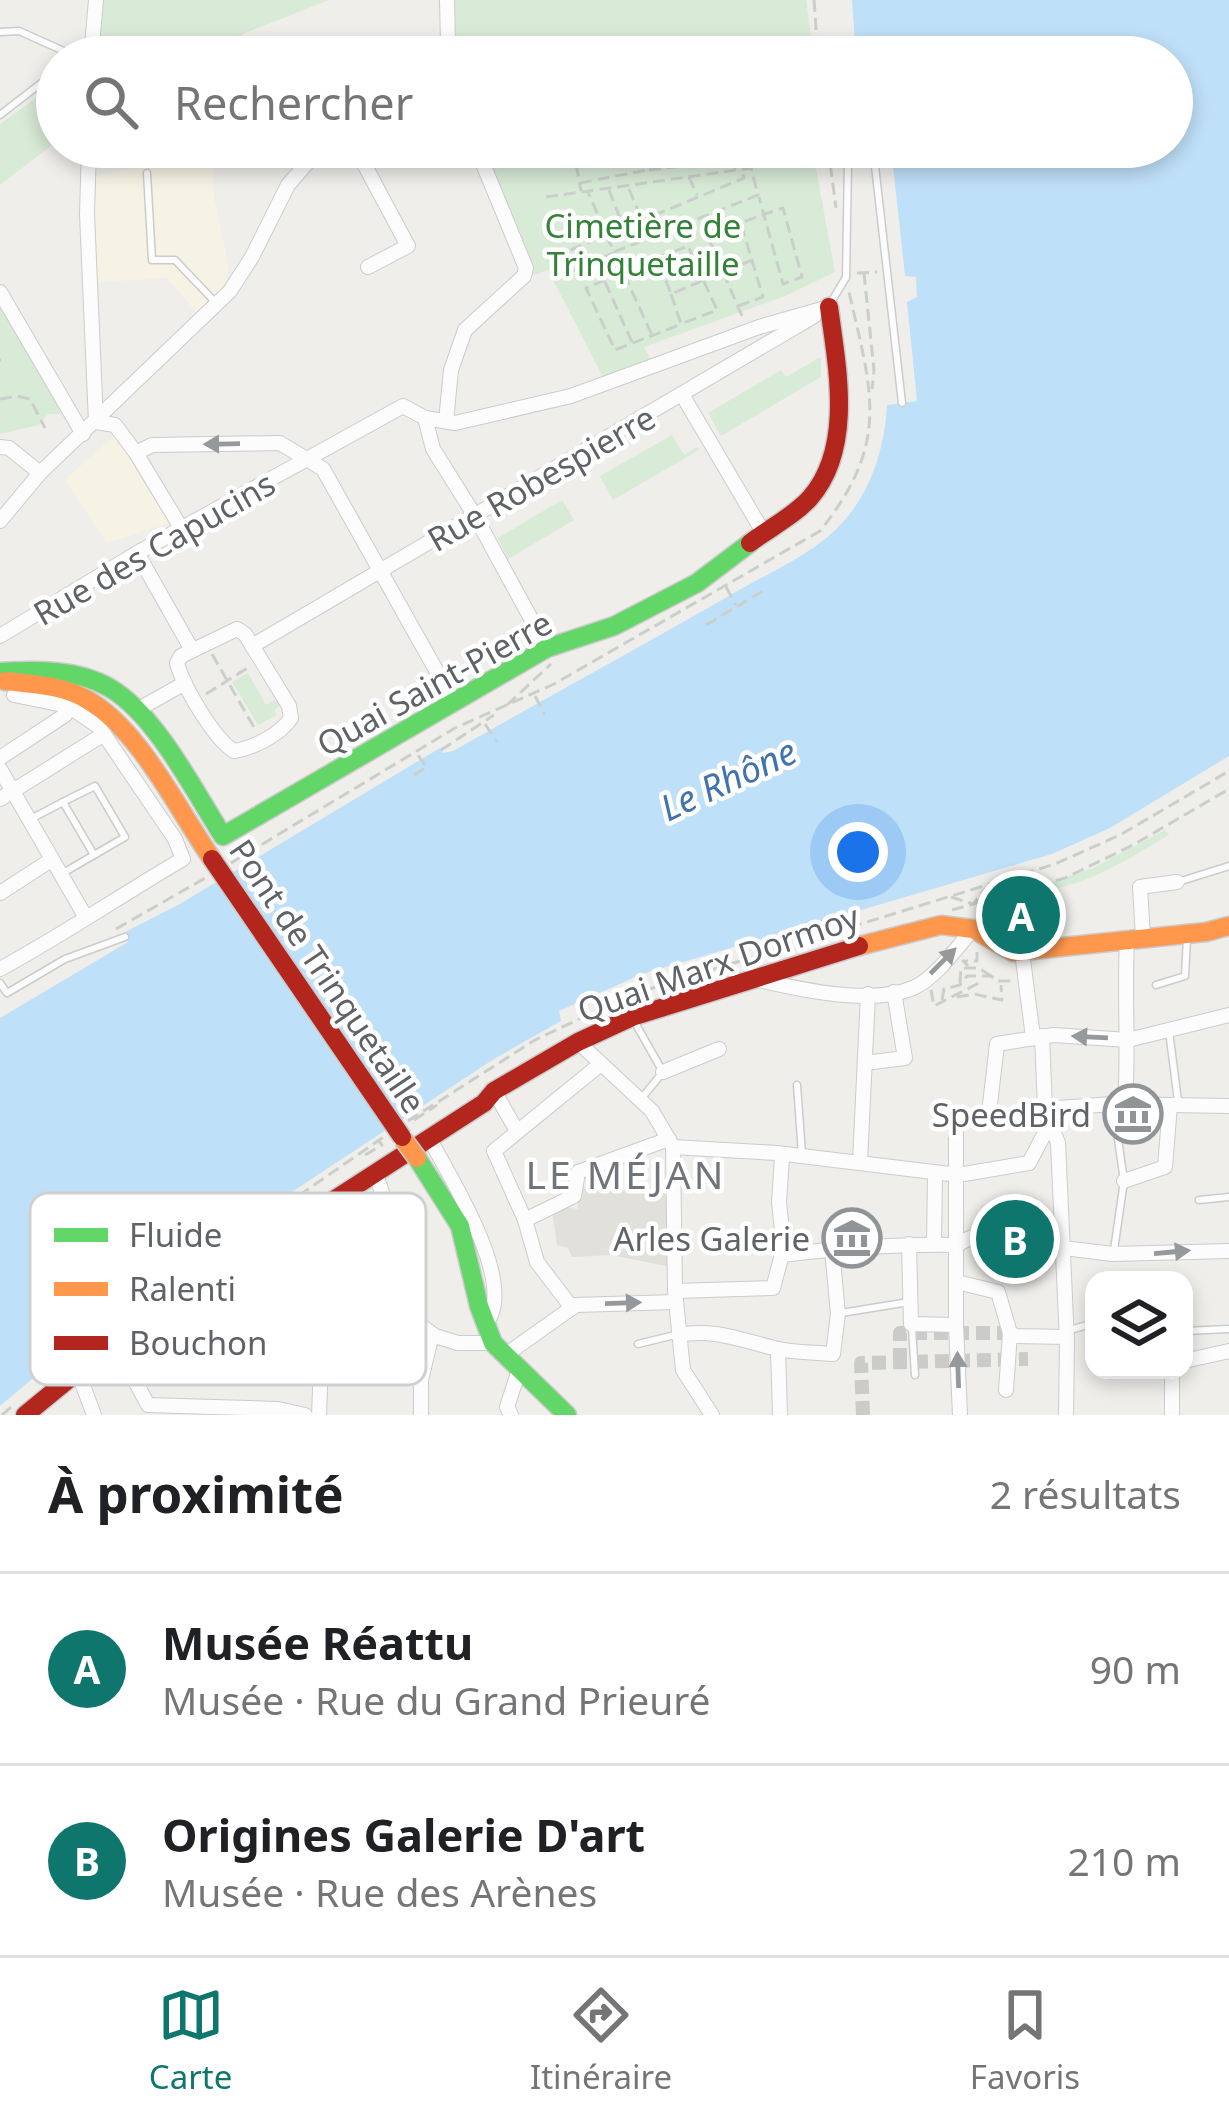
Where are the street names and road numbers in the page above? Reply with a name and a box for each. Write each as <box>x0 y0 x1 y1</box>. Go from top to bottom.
street label: Rue Robespierre <box>419 395 663 561</box>
street label: Rue des Capucins <box>25 461 283 635</box>
street label: Quai Saint-Pierre <box>308 600 560 766</box>
street label: Pont de Trinquetaille <box>219 830 437 1122</box>
street label: Quai Marx Dormoy <box>571 894 865 1032</box>

